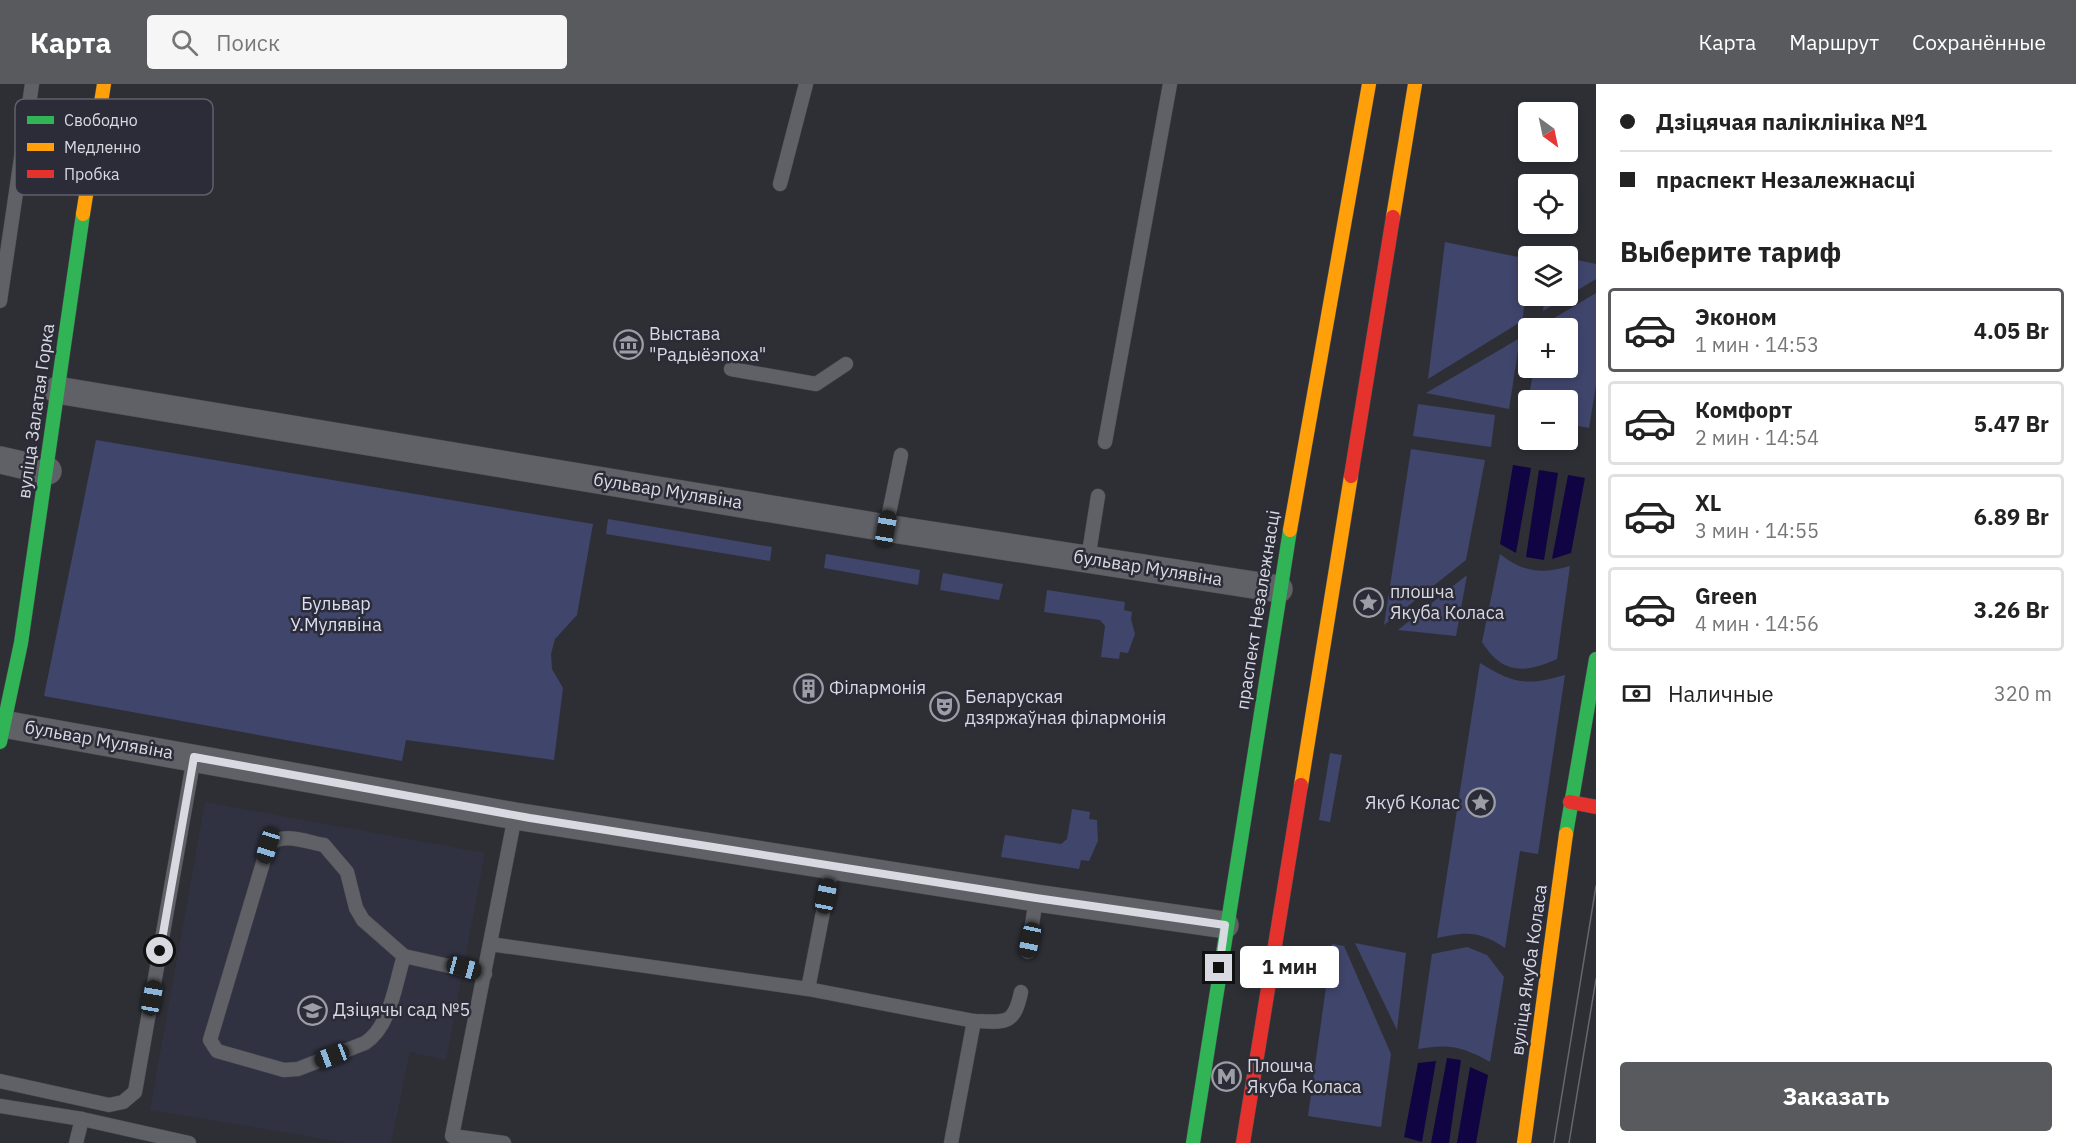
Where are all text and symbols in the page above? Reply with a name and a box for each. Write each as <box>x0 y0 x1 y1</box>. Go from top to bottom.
search box <box>147 15 567 69</box>
text: Карта <box>30 24 111 61</box>
icon: search <box>168 26 201 59</box>
text: Поиск <box>216 28 280 57</box>
text: Карта <box>1698 28 1756 56</box>
text: Маршрут <box>1789 28 1879 56</box>
text: Сохранённые <box>1912 28 2046 56</box>
legend <box>15 99 213 195</box>
north arrow <box>1518 102 1578 162</box>
map controls <box>1518 102 1578 450</box>
text: Дзіцячая паліклініка №1 <box>1656 107 1927 136</box>
text: Свободно <box>64 110 138 130</box>
text: Медленно <box>64 137 141 157</box>
text: Пробка <box>64 164 120 184</box>
text: праспект Незалежнасці <box>1656 165 1915 194</box>
button: locate <box>1518 174 1578 234</box>
text: Выберите тариф <box>1620 234 1841 269</box>
button: layers <box>1518 246 1578 306</box>
text: Эконом <box>1695 302 1777 331</box>
icon: car <box>1623 303 1677 357</box>
text: 4.05 Br <box>1974 316 2049 345</box>
button: + <box>1518 318 1578 378</box>
street label: вуліца Залатая Горка <box>12 322 59 500</box>
place label: Выстава "Радыёэпоха" <box>649 322 766 366</box>
museum icon: Выстава "Радыёэпоха" <box>612 328 644 360</box>
text: 1 мин · 14:53 <box>1695 331 1819 358</box>
button: − <box>1518 390 1578 450</box>
text: Комфорт <box>1695 395 1792 424</box>
icon: car <box>1623 396 1677 450</box>
text: 5.47 Br <box>1974 409 2049 438</box>
text: 2 мин · 14:54 <box>1695 424 1819 451</box>
street label: бульвар Мулявіна <box>592 467 745 514</box>
text: XL <box>1695 488 1721 517</box>
icon: car <box>1623 489 1677 543</box>
text: 6.89 Br <box>1974 502 2049 531</box>
street label: праспект Незалежнасці <box>1230 508 1285 711</box>
car <box>874 509 898 547</box>
text: 3 мин · 14:55 <box>1695 517 1819 544</box>
street label: бульвар Мулявіна <box>1072 544 1225 591</box>
place label: плошча Якуба Коласа <box>1390 580 1505 624</box>
text: Green <box>1695 581 1757 610</box>
icon: car <box>1623 582 1677 636</box>
place icon: плошча Якуба Коласа <box>1353 586 1385 618</box>
park label: Бульвар У.Мулявіна <box>290 592 382 636</box>
text: 3.26 Br <box>1974 595 2049 624</box>
text: 4 мин · 14:56 <box>1695 610 1819 637</box>
building icon: Філармонія <box>792 672 824 704</box>
place label: Філармонія <box>829 676 926 699</box>
icon: cash <box>1620 677 1653 710</box>
text: Наличные <box>1668 679 1774 708</box>
text: 320 m <box>1994 680 2052 707</box>
place label: Беларуская дзяржаўная філармонія <box>965 685 1166 729</box>
theatre icon: Беларуская дзяржаўная філармонія <box>928 691 960 723</box>
street label: бульвар Мулявіна <box>23 715 176 764</box>
place icon: Якуб Колас <box>1465 787 1497 819</box>
place label: Якуб Колас <box>1365 791 1460 814</box>
car <box>254 826 282 866</box>
car <box>814 877 838 915</box>
street label: вуліца Якуба Коласа <box>1505 883 1552 1057</box>
car <box>1017 921 1043 959</box>
route start <box>146 937 173 964</box>
callout: 1 мин <box>1240 947 1339 989</box>
text: 1 мин <box>1262 953 1317 980</box>
route end <box>1205 954 1232 981</box>
car <box>444 955 484 981</box>
car <box>140 979 164 1017</box>
school or university icon: Дзіцячы сад №5 <box>296 994 328 1026</box>
place label: Дзіцячы сад №5 <box>333 998 470 1021</box>
car <box>312 1041 352 1071</box>
place label: Плошча Якуба Коласа <box>1247 1054 1362 1098</box>
metro station icon: Плошча Якуба Коласа <box>1210 1060 1242 1092</box>
button: Заказать <box>1620 1062 2052 1131</box>

